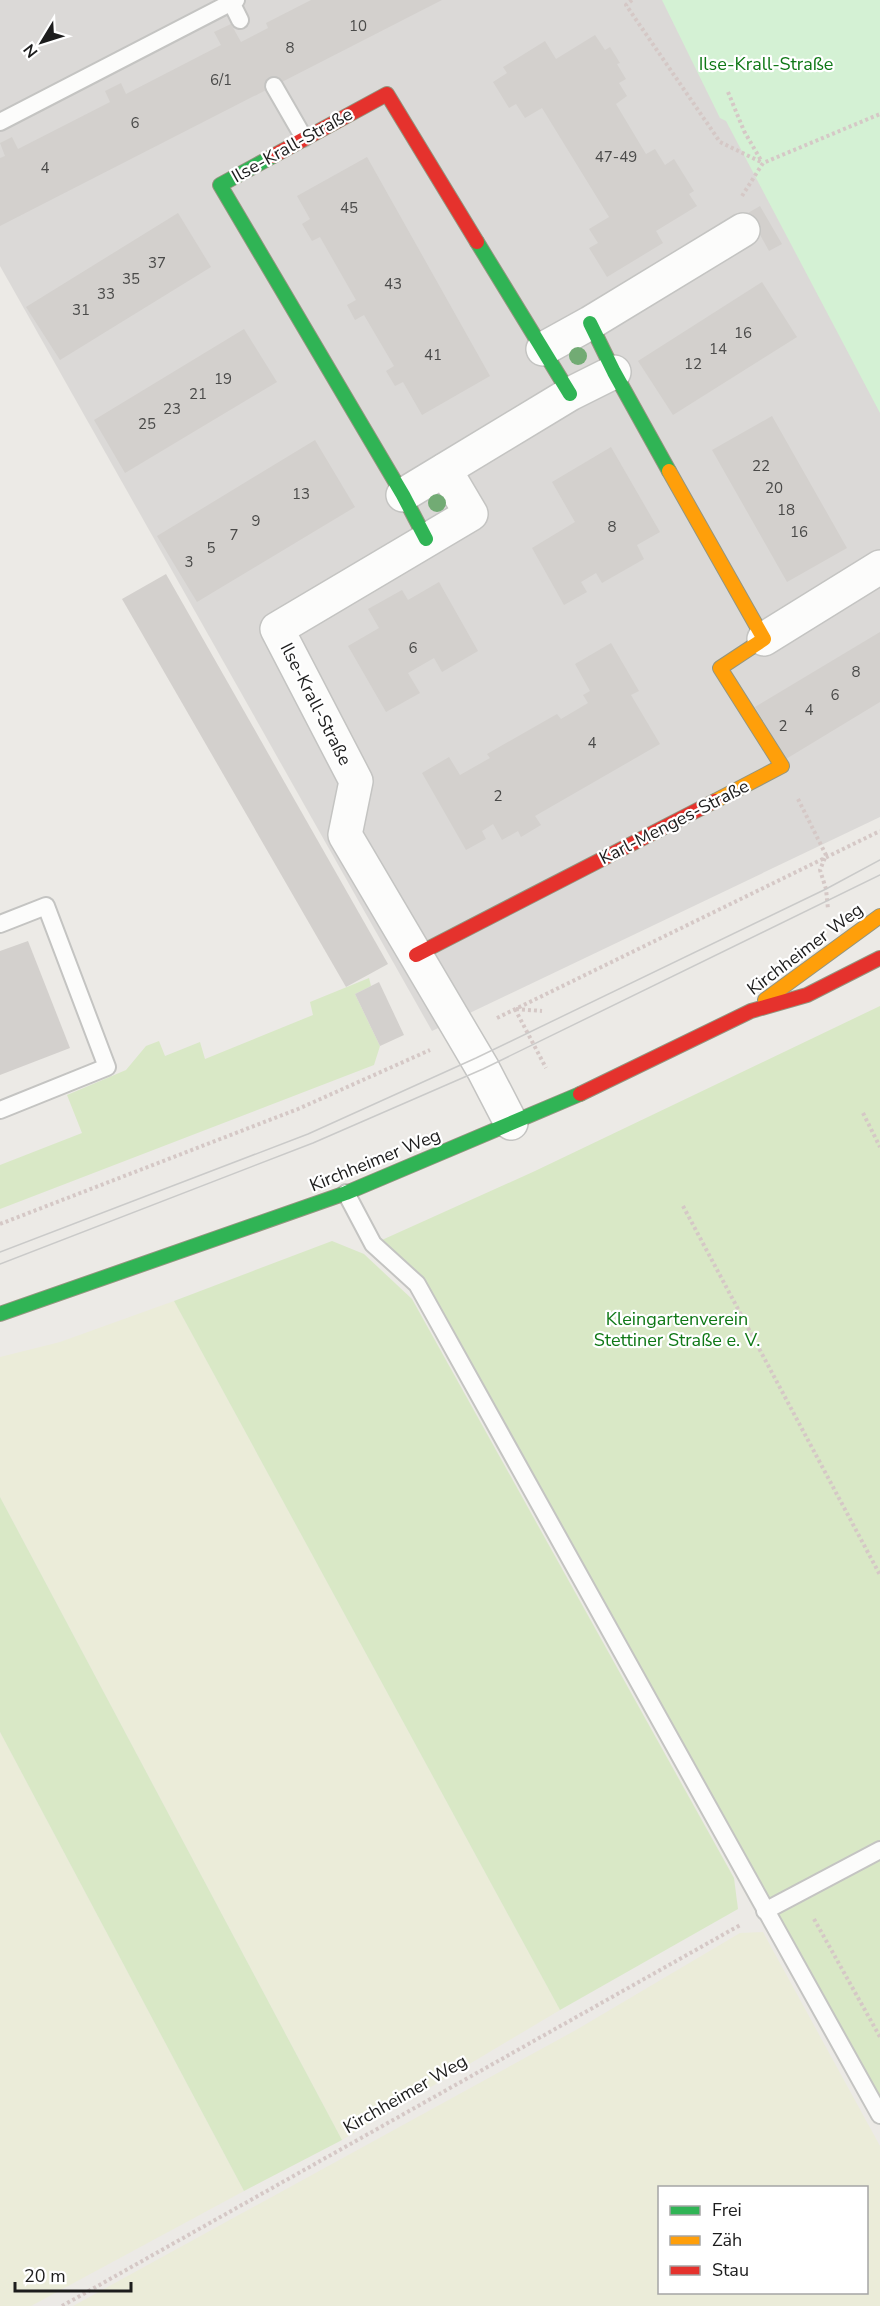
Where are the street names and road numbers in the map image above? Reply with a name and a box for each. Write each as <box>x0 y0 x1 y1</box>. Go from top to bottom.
street label: Ilse-Krall-Straße <box>227 102 357 188</box>
street label: Ilse-Krall-Straße <box>275 639 357 769</box>
street label: Karl-Menges-Straße <box>595 774 753 870</box>
street label: Kirchheimer Weg <box>742 898 868 1000</box>
street label: Kirchheimer Weg <box>306 1123 444 1197</box>
street label: Kirchheimer Weg <box>339 2049 471 2139</box>

